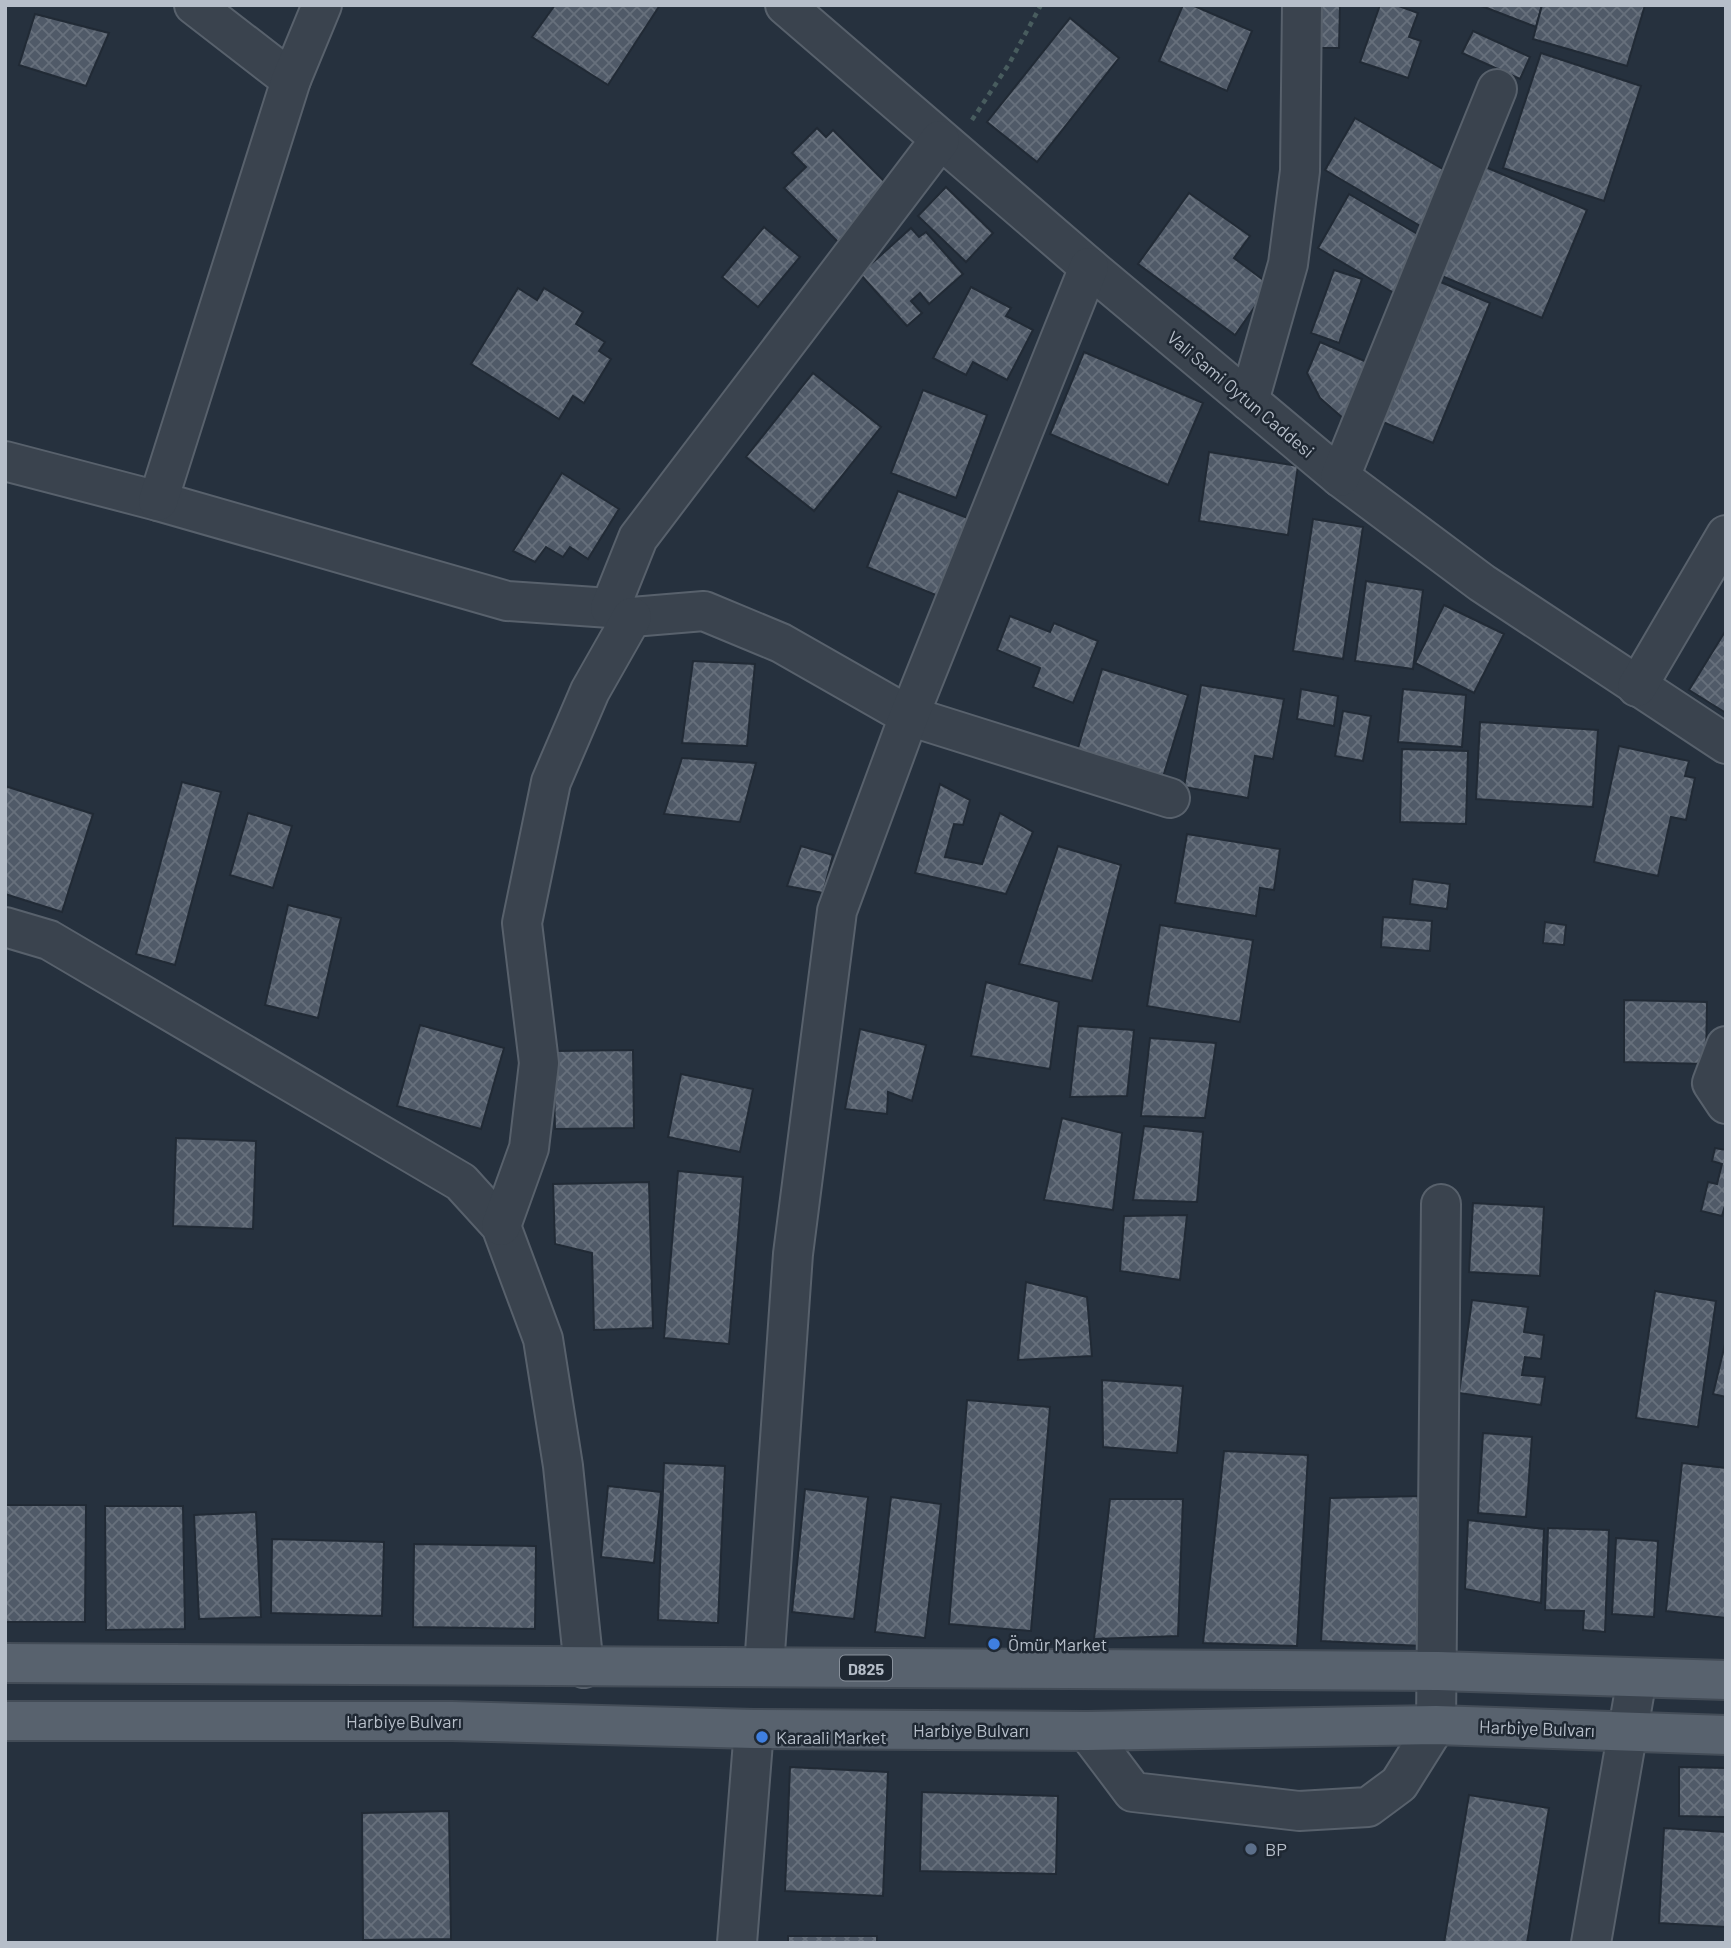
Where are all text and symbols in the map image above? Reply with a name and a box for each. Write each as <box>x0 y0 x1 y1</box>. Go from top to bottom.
street label: Vali Sami Oytun Caddesi <box>1163 326 1319 462</box>
place label: Ömür Market <box>1008 1633 1107 1655</box>
marker: Ömür Market <box>986 1636 1002 1652</box>
road number: D825 <box>840 1656 892 1680</box>
street label: Harbiye Bulvarı <box>346 1710 462 1732</box>
street label: Harbiye Bulvarı <box>1479 1715 1595 1741</box>
street label: Harbiye Bulvarı <box>913 1719 1029 1741</box>
place label: Karaali Market <box>776 1726 887 1748</box>
marker: Karaali Market <box>754 1729 770 1745</box>
place label: BP <box>1265 1838 1287 1860</box>
marker: BP <box>1243 1841 1259 1857</box>

